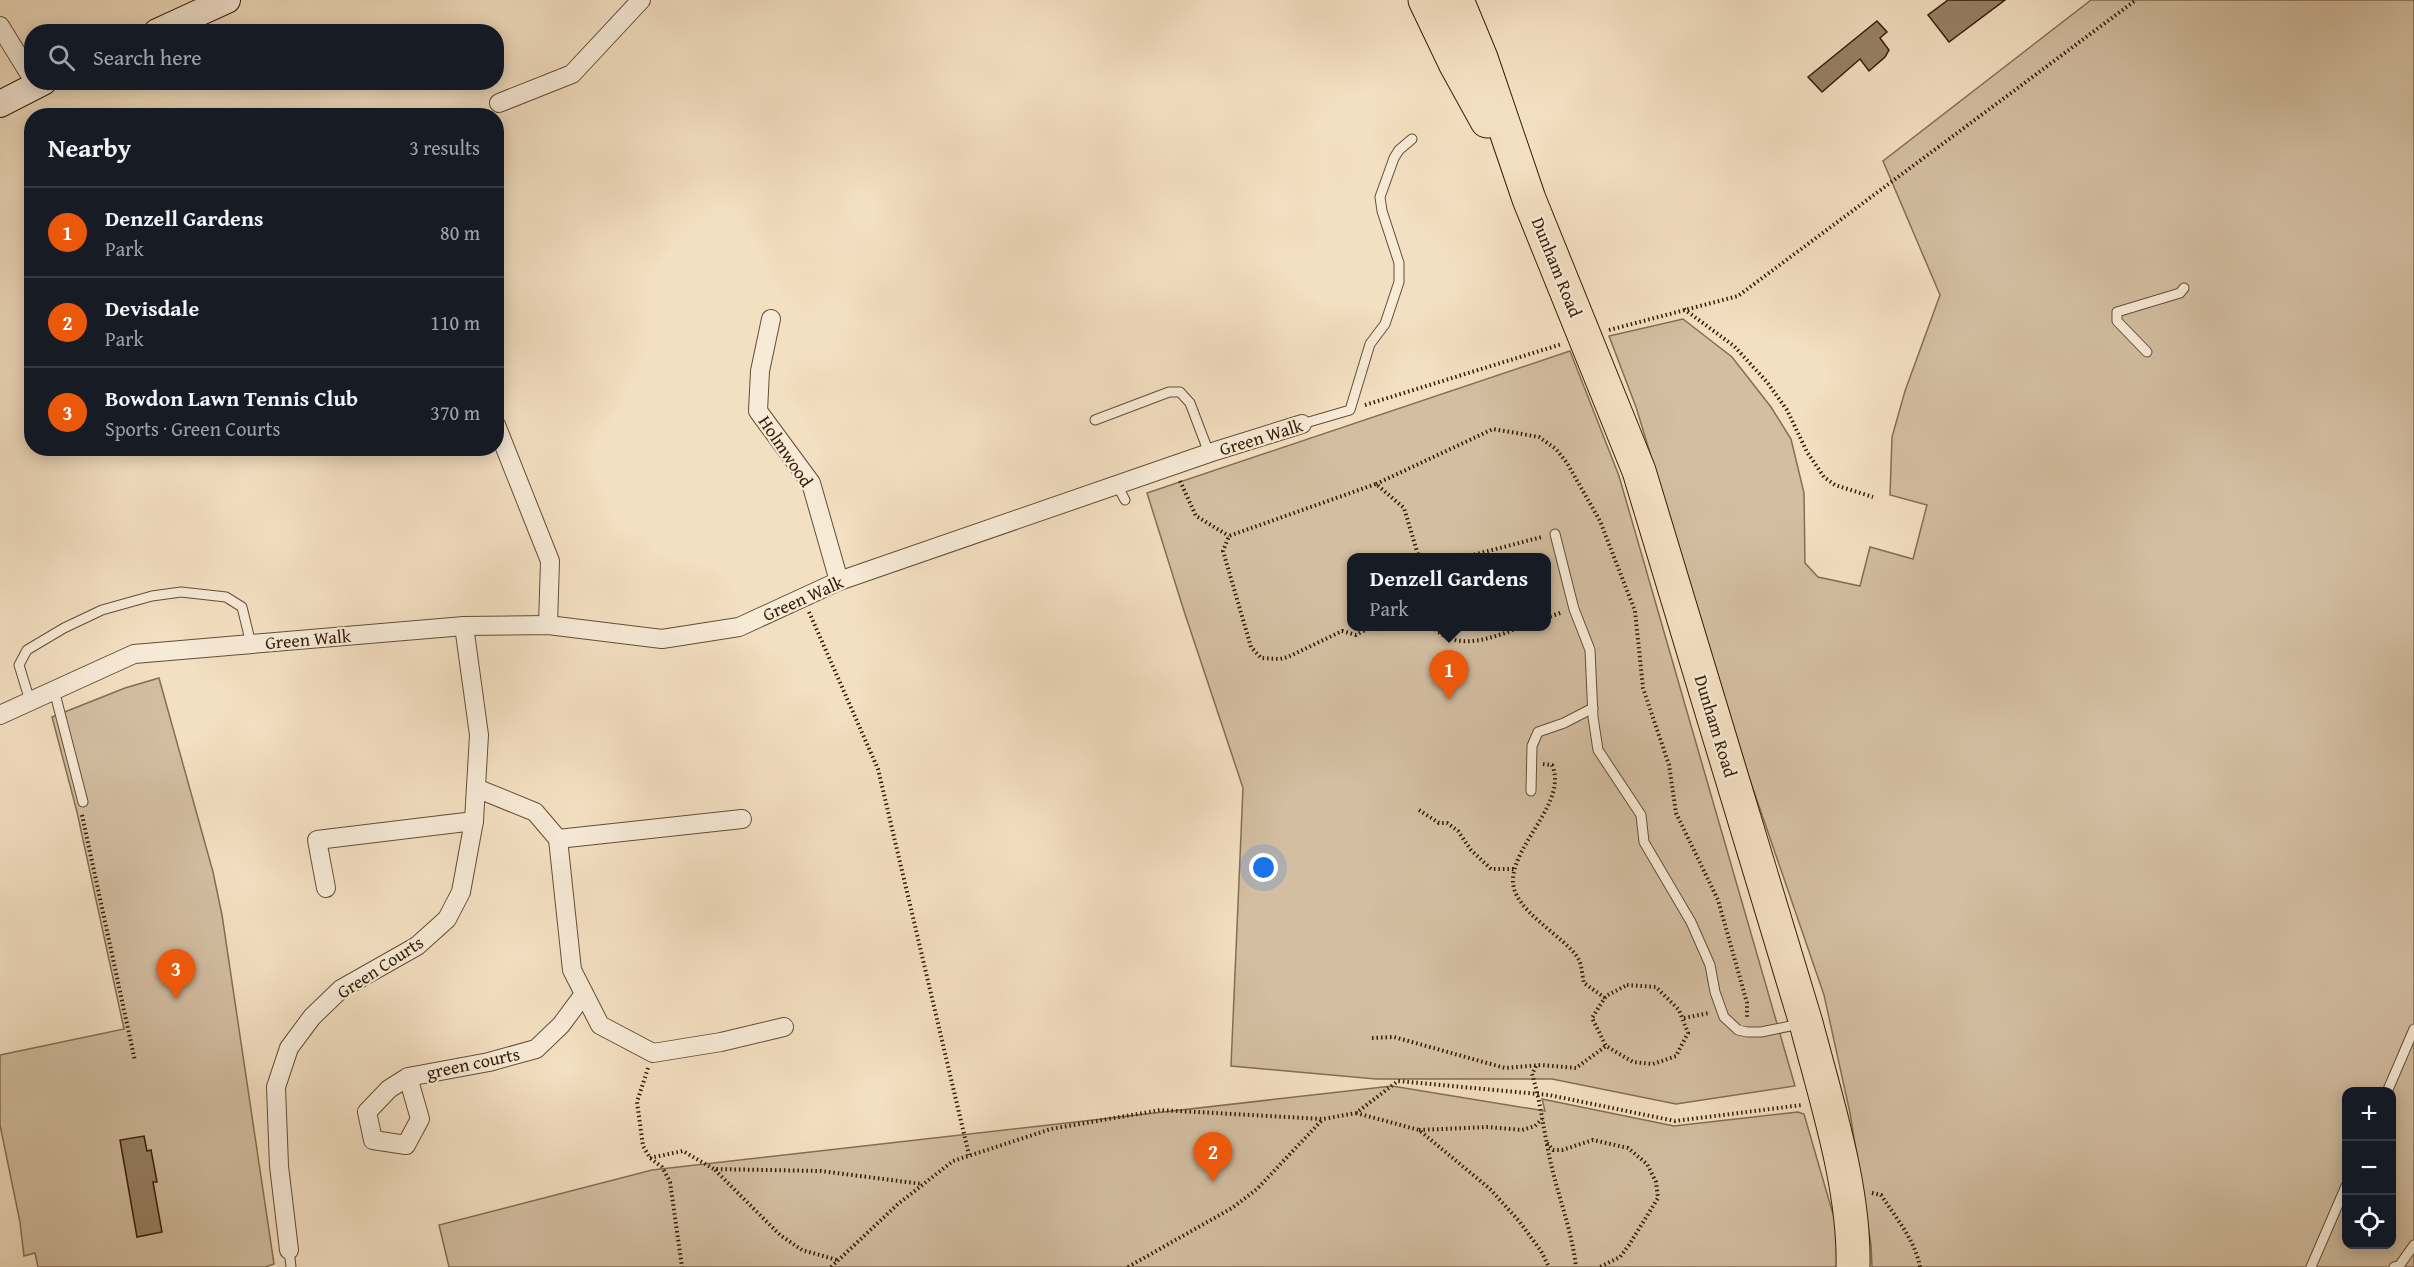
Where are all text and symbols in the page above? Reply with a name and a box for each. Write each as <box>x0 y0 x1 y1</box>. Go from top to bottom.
search box <box>24 24 504 90</box>
icon: search <box>45 41 78 74</box>
text: Search here <box>93 41 202 73</box>
text: Nearby <box>48 128 131 167</box>
text: 3 results <box>409 133 480 162</box>
text: Denzell Gardens <box>105 202 263 234</box>
street label: Dunham Road <box>1525 213 1589 321</box>
text: 1 <box>62 218 73 247</box>
text: 80 m <box>440 218 480 247</box>
text: Park <box>105 234 144 263</box>
text: Devisdale <box>105 292 199 324</box>
text: 2 <box>62 308 73 337</box>
text: 110 m <box>430 308 480 337</box>
text: Park <box>105 324 144 353</box>
text: Bowdon Lawn Tennis Club <box>105 382 358 414</box>
text: 3 <box>62 398 73 427</box>
text: 370 m <box>430 398 480 427</box>
street label: Holmwood <box>752 410 820 493</box>
street label: Green Walk <box>1216 411 1307 462</box>
text: Sports · Green Courts <box>105 414 280 443</box>
popup <box>1347 553 1551 631</box>
text: Denzell Gardens <box>1370 562 1528 594</box>
street label: Green Walk <box>758 568 849 628</box>
text: Park <box>1370 594 1408 623</box>
street label: Green Walk <box>264 622 353 656</box>
pin: 1 <box>1430 650 1468 700</box>
street label: Dunham Road <box>1688 671 1744 781</box>
your location <box>1249 853 1278 882</box>
street label: Green Courts <box>331 929 429 1005</box>
pin: 3 <box>156 950 195 999</box>
street label: green courts <box>424 1040 522 1086</box>
map controls <box>2342 1087 2396 1249</box>
button: + <box>2342 1087 2396 1141</box>
pin: 2 <box>1194 1132 1232 1182</box>
button: − <box>2342 1141 2396 1195</box>
button: locate <box>2342 1195 2396 1249</box>

